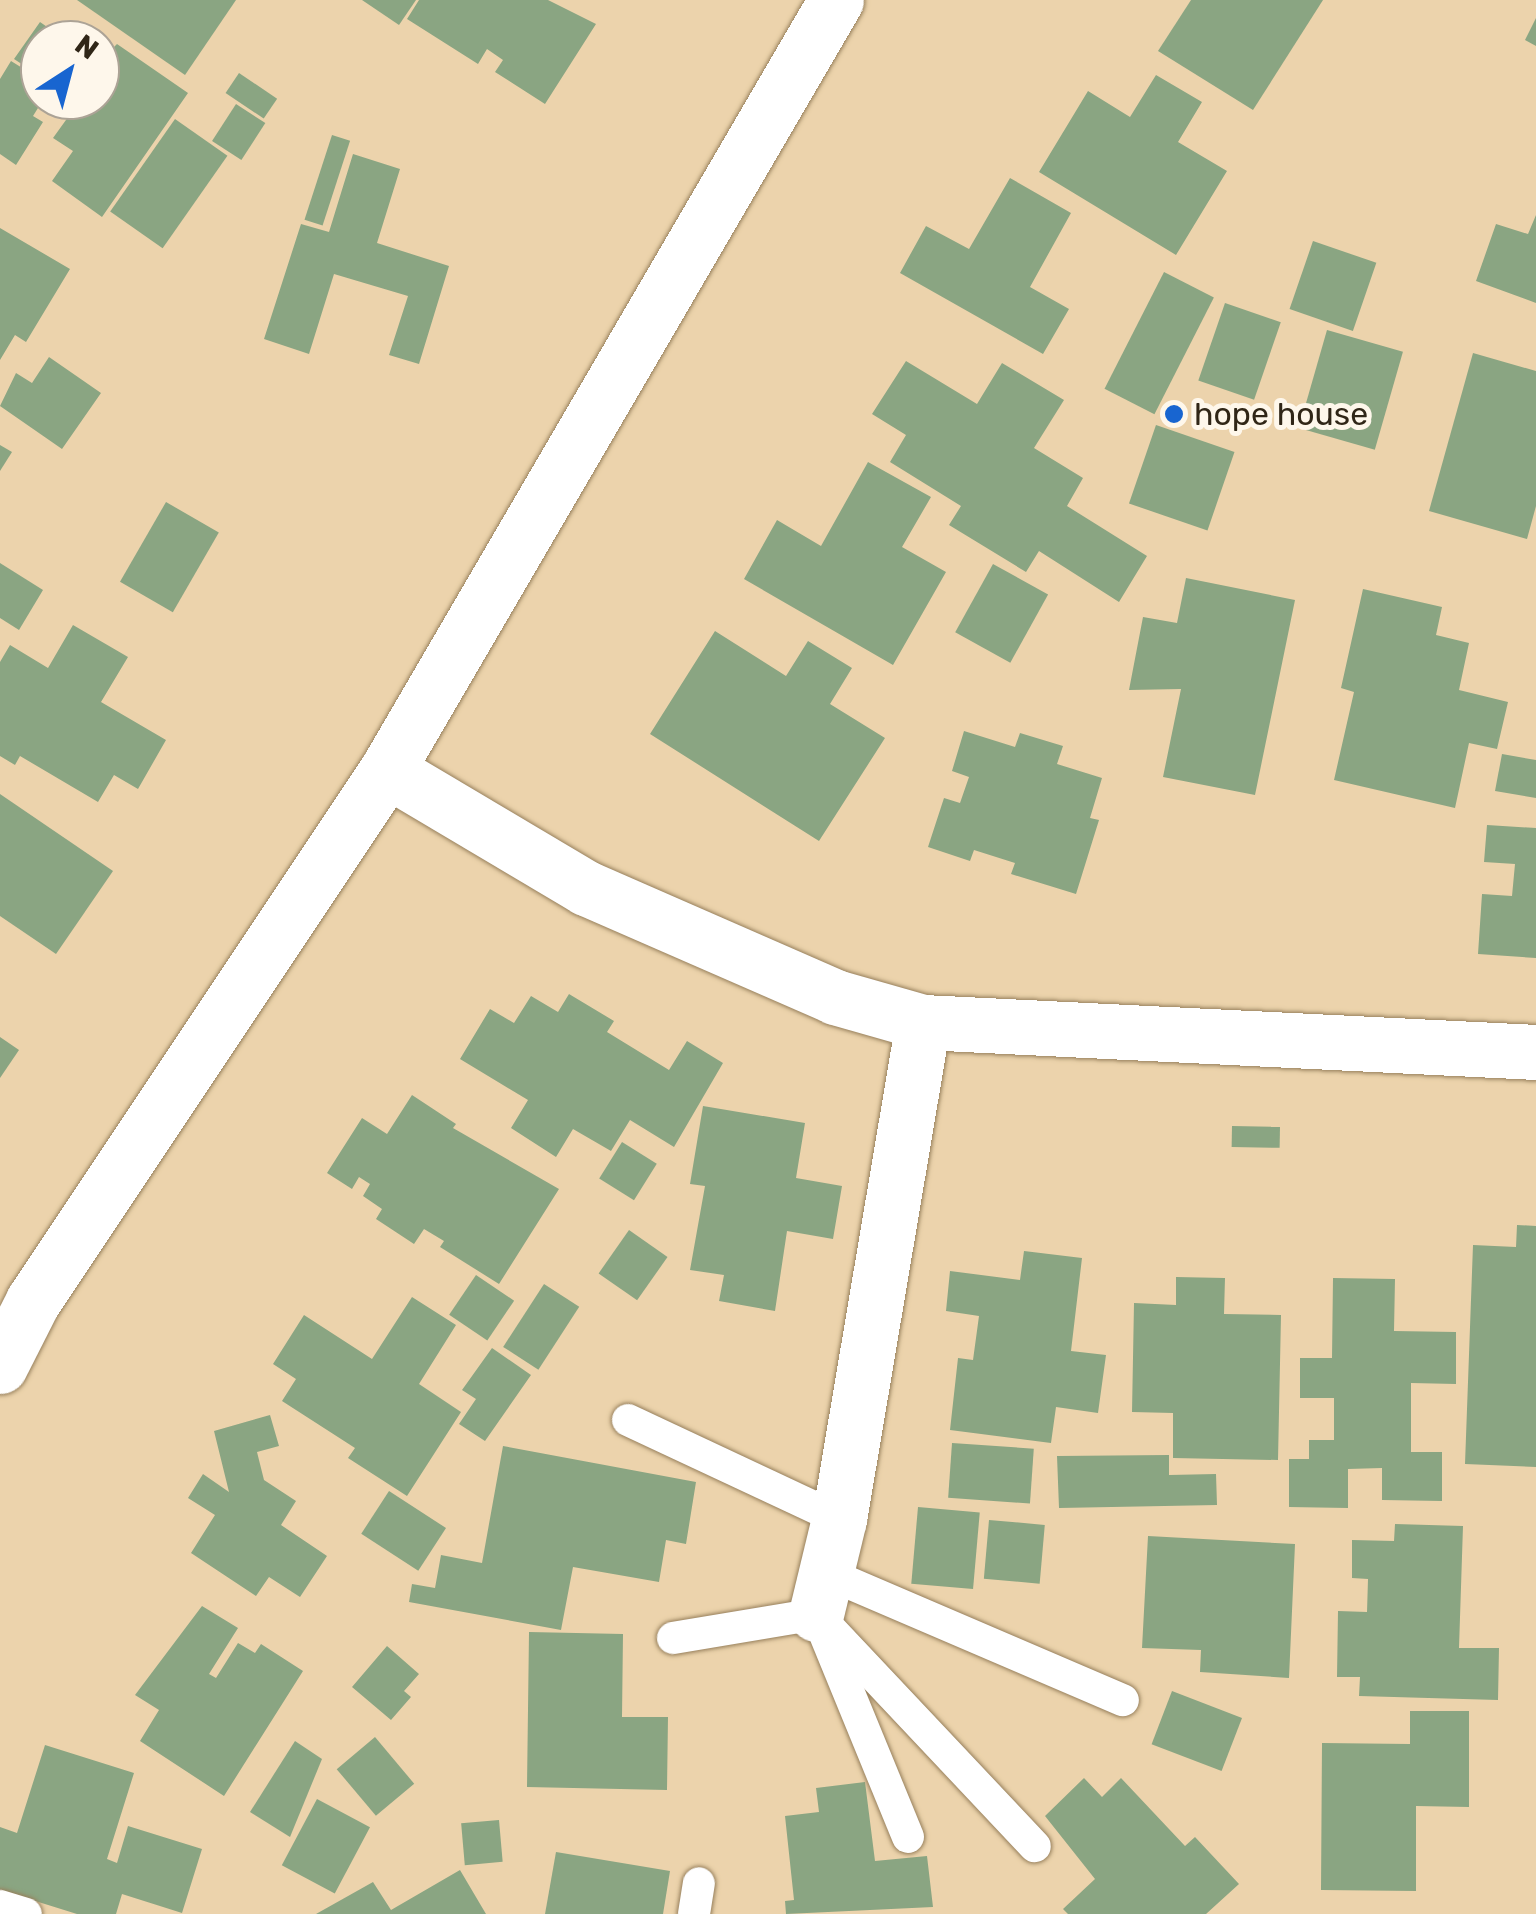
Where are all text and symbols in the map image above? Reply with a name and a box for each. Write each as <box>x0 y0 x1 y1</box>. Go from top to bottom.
north arrow <box>20 20 120 120</box>
text: N <box>69 28 105 66</box>
place label: hope house <box>1194 395 1368 433</box>
marker: hope house <box>1163 403 1185 425</box>

